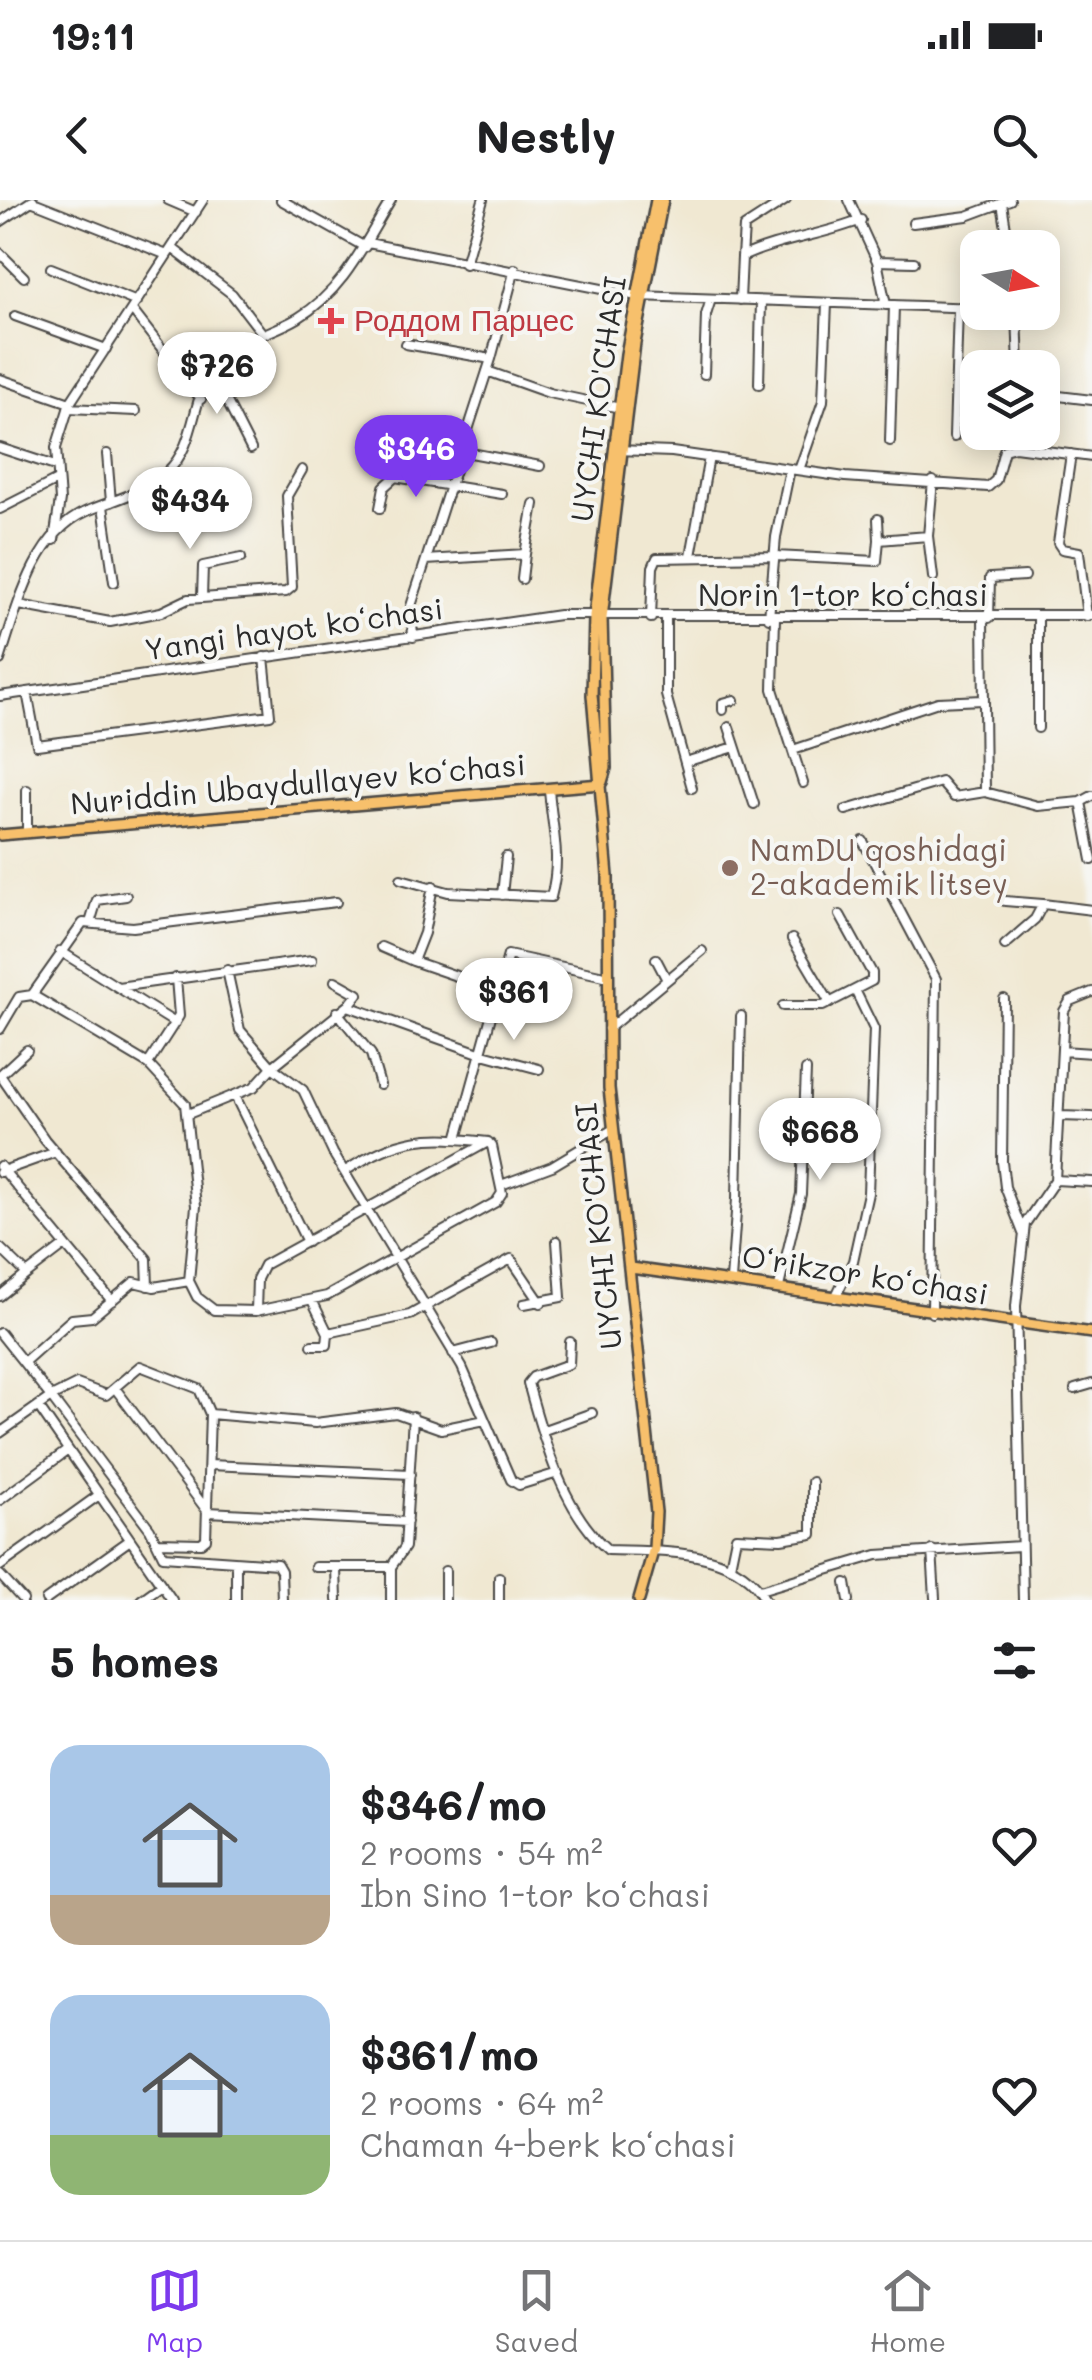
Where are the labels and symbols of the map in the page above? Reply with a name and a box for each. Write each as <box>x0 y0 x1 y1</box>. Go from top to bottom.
north arrow <box>960 230 1060 330</box>
street label: UYCHI KO'CHASI <box>560 273 634 524</box>
place label: Роддом Парцес <box>354 299 574 339</box>
marker: Роддом Парцес <box>318 308 344 334</box>
pin: $726 <box>158 332 276 417</box>
pin: $346 <box>357 415 475 500</box>
pin: $434 <box>131 467 249 552</box>
street label: Norin 1-tor koʻchasi <box>698 574 988 614</box>
street label: Yangi hayot koʻchasi <box>142 587 446 669</box>
street label: Nuriddin Ubaydullayev koʻchasi <box>69 743 527 823</box>
place label: NamDU qoshidagi 2-akademik litsey <box>750 829 1008 903</box>
marker: NamDU qoshidagi 2-akademik litsey <box>719 857 741 879</box>
pin: $361 <box>455 958 573 1043</box>
pin: $668 <box>761 1098 879 1183</box>
street label: UYCHI KO'CHASI <box>564 1101 630 1351</box>
street label: Oʻrikzor koʻchasi <box>740 1235 991 1313</box>

